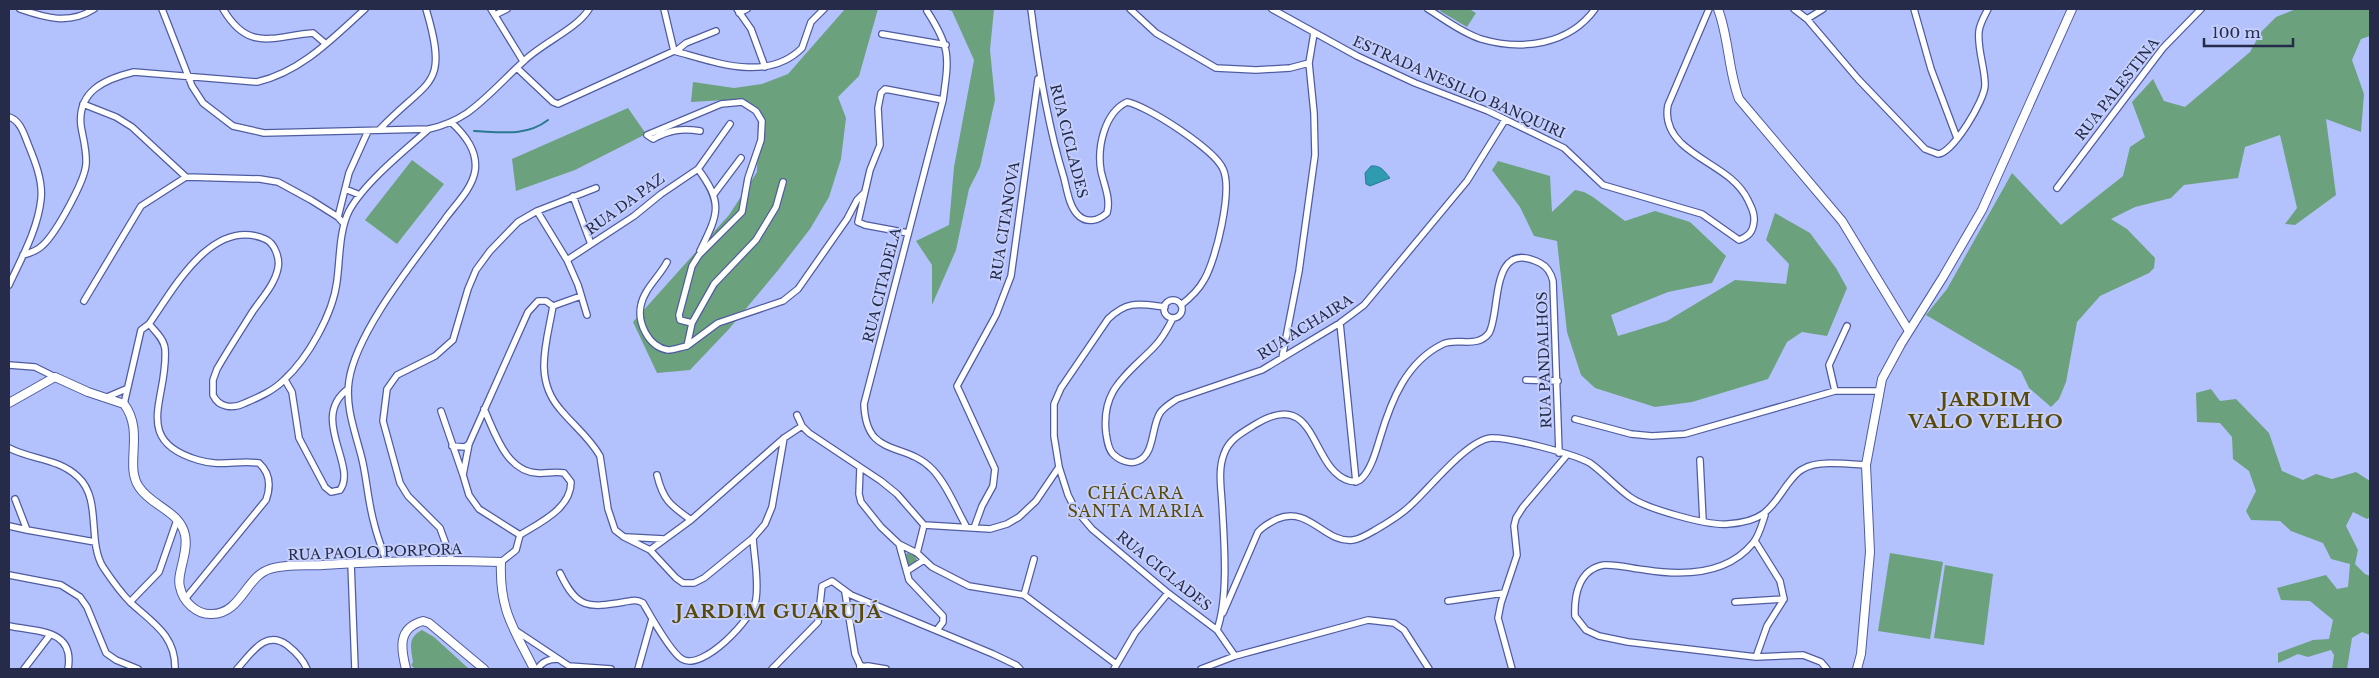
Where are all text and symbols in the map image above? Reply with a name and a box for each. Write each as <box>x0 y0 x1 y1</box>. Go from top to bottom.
scale bar <box>2204 15 2293 47</box>
text: 100 m <box>2212 23 2261 42</box>
street label: ESTRADA NESILIO BANQUIRI <box>1350 32 1568 142</box>
street label: RUA PALESTINA <box>2071 34 2163 144</box>
street label: RUA CICLADES <box>1046 82 1092 200</box>
street label: RUA CITANOVA <box>987 160 1023 282</box>
street label: RUA DA PAZ <box>582 169 668 239</box>
street label: RUA CITADELA <box>859 225 905 344</box>
street label: RUA ACHAIRA <box>1254 290 1356 364</box>
street label: RUA PANDALHOS <box>1533 291 1555 429</box>
district label: JARDIM VALO VELHO <box>1907 388 2064 433</box>
district label: CHÁCARA SANTA MARIA <box>1067 483 1205 521</box>
street label: RUA CICLADES <box>1113 527 1215 615</box>
street label: RUA PAOLO PORPORA <box>288 540 463 564</box>
district label: JARDIM GUARUJÁ <box>671 600 883 623</box>

